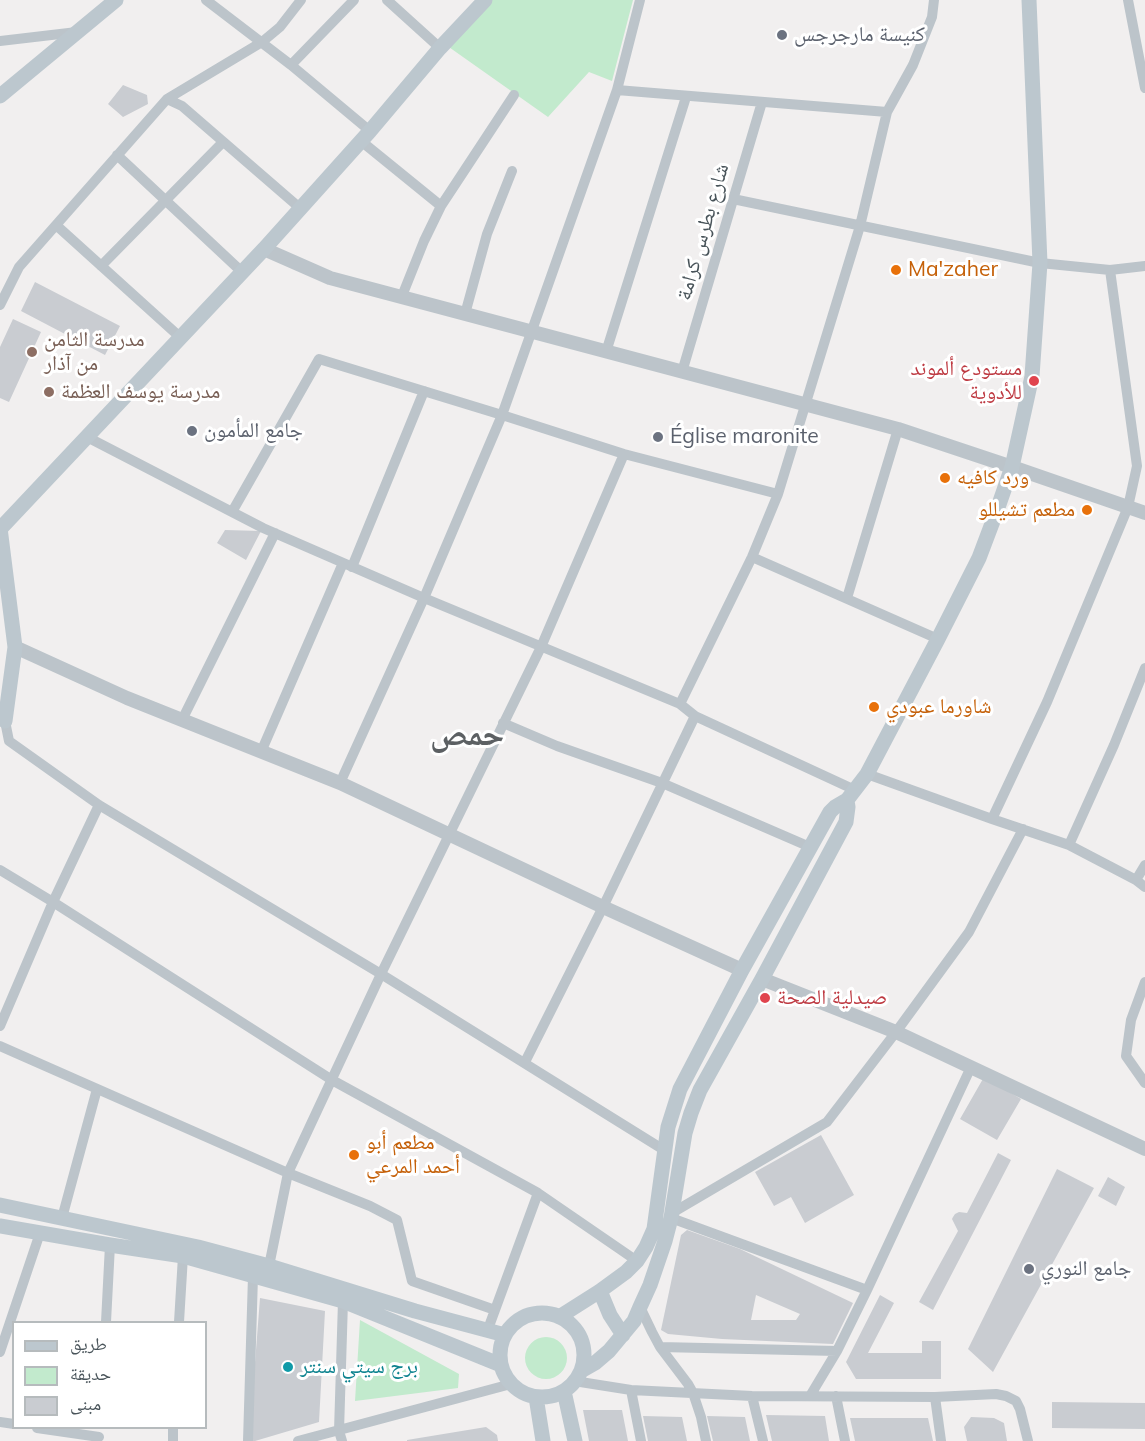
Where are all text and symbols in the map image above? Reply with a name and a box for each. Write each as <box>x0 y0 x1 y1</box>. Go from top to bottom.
place label: كنيسة مارجرجس <box>794 22 925 48</box>
marker: كنيسة مارجرجس <box>775 28 789 42</box>
street label: شارع بطرس كرامة <box>671 161 735 303</box>
place label: Ma'zaher <box>908 257 998 283</box>
marker: Ma'zaher <box>889 263 903 277</box>
place label: مدرسة الثامن من آذار <box>44 327 145 377</box>
marker: مدرسة الثامن من آذار <box>25 345 39 359</box>
place label: مستودع ألموند للأدوية <box>911 356 1022 406</box>
marker: مستودع ألموند للأدوية <box>1027 374 1041 388</box>
place label: مدرسة يوسف العظمة <box>61 379 220 405</box>
marker: مدرسة يوسف العظمة <box>42 385 56 399</box>
place label: جامع المأمون <box>204 418 303 444</box>
marker: جامع المأمون <box>185 424 199 438</box>
place label: Église maronite <box>670 424 819 450</box>
marker: Église maronite <box>651 430 665 444</box>
place label: ورد كافيه <box>957 465 1029 491</box>
marker: ورد كافيه <box>938 471 952 485</box>
place label: مطعم تشيللو <box>978 497 1075 523</box>
marker: مطعم تشيللو <box>1080 503 1094 517</box>
place label: شاورما عبودي <box>886 694 992 720</box>
marker: شاورما عبودي <box>867 700 881 714</box>
district label: حمص <box>430 715 504 755</box>
place label: صيدلية الصحة <box>777 985 887 1011</box>
marker: صيدلية الصحة <box>758 991 772 1005</box>
place label: مطعم أبو أحمد المرعي <box>366 1130 460 1180</box>
marker: مطعم أبو أحمد المرعي <box>347 1148 361 1162</box>
place label: جامع النوري <box>1041 1256 1131 1282</box>
marker: جامع النوري <box>1022 1262 1036 1276</box>
legend <box>12 1321 207 1429</box>
text: طريق <box>70 1332 107 1355</box>
place label: برج سيتي سنتر <box>300 1354 418 1380</box>
marker: برج سيتي سنتر <box>281 1360 295 1374</box>
text: حديقة <box>70 1362 111 1385</box>
text: مبنى <box>70 1392 101 1415</box>

